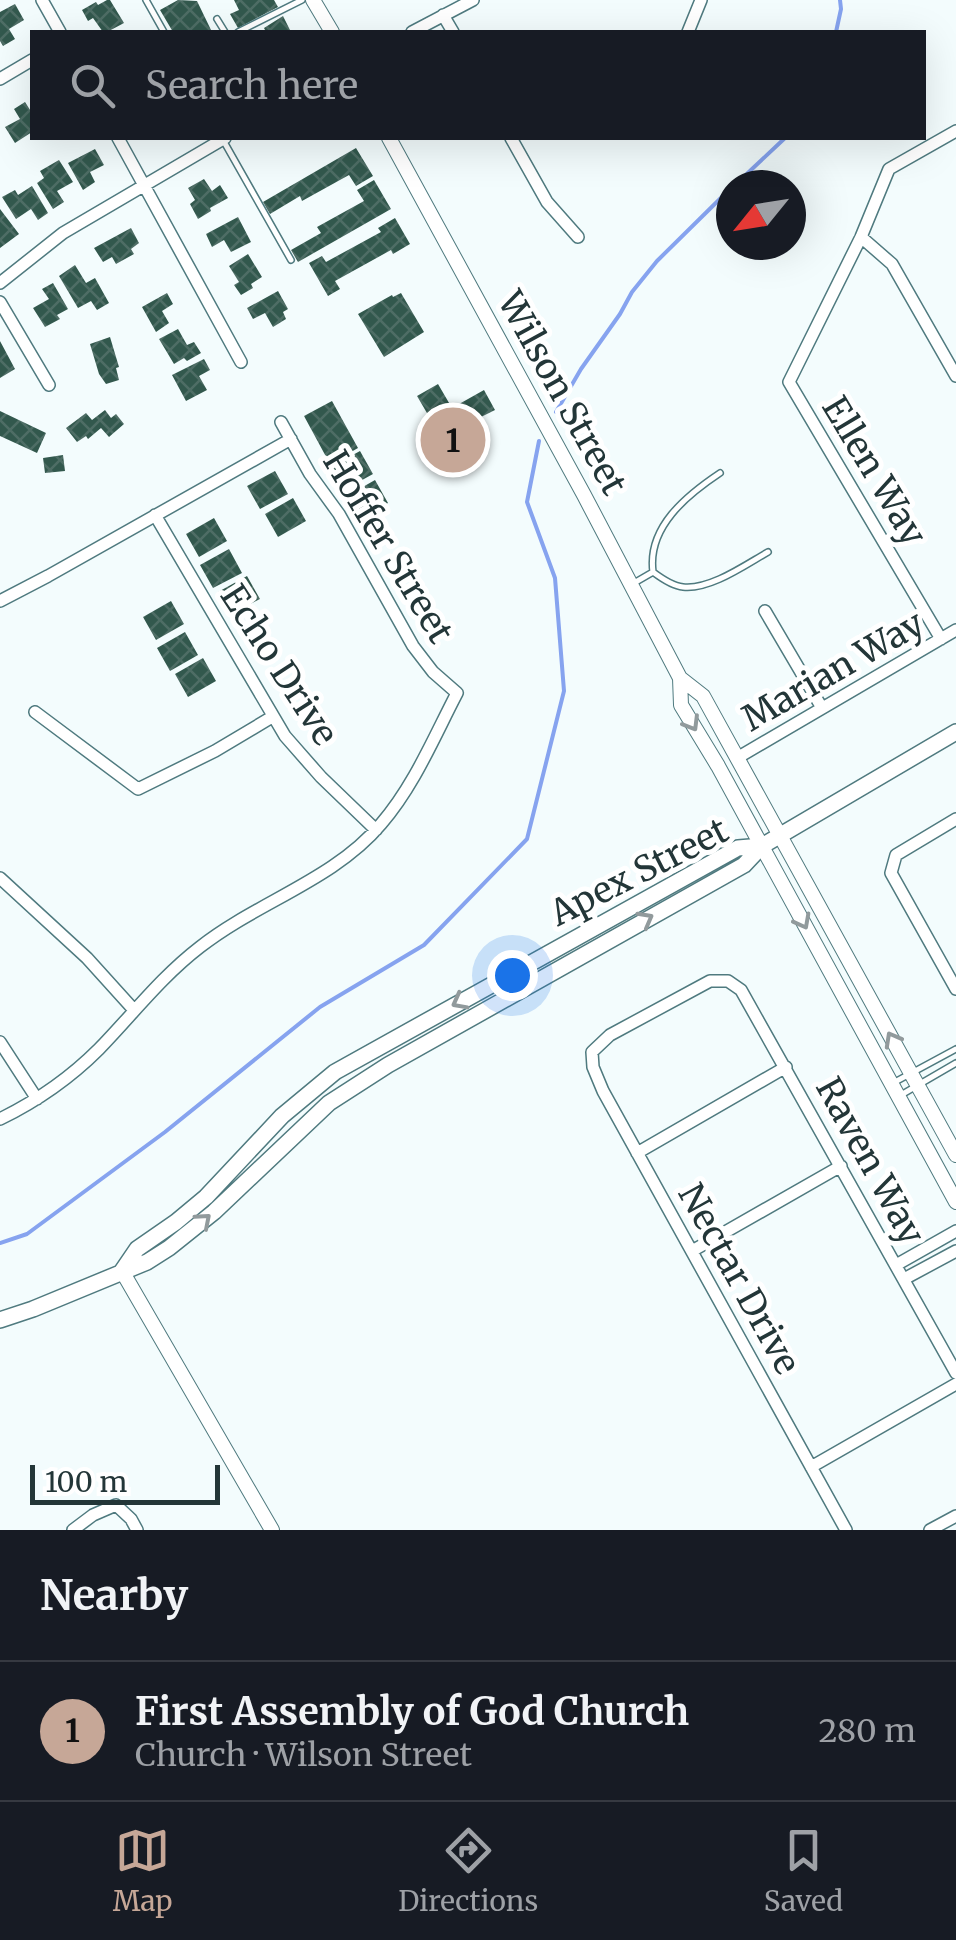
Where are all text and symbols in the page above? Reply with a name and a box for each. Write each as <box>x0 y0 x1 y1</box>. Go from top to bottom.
search box <box>30 30 926 140</box>
icon: search <box>65 58 120 113</box>
text: Search here <box>145 62 358 109</box>
north arrow <box>716 170 806 260</box>
street label: Wilson Street <box>487 283 636 503</box>
street label: Ellen Way <box>812 389 936 554</box>
pin: 1 <box>420 402 486 478</box>
street label: Hoffer Street <box>313 443 463 651</box>
street label: Echo Drive <box>211 577 347 753</box>
street label: Marian Way <box>734 601 932 741</box>
one-way arrow <box>680 713 699 731</box>
street label: Apex Street <box>542 808 736 936</box>
one-way arrow <box>636 912 654 932</box>
one-way arrow <box>790 912 810 930</box>
your location <box>487 950 538 1001</box>
one-way arrow <box>452 990 470 1010</box>
one-way arrow <box>885 1032 905 1050</box>
street label: Raven Way <box>806 1070 934 1253</box>
street label: Nectar Drive <box>669 1176 809 1382</box>
one-way arrow <box>192 1214 210 1232</box>
scale bar <box>30 1460 220 1504</box>
text: 100 m <box>45 1464 127 1500</box>
text: Nearby <box>40 1569 188 1621</box>
text: First Assembly of God Church <box>135 1688 689 1735</box>
text: 1 <box>65 1711 80 1751</box>
text: 280 m <box>818 1711 916 1751</box>
text: Church · Wilson Street <box>135 1735 472 1775</box>
tab: Map <box>113 1823 173 1919</box>
tab: Directions <box>398 1823 538 1919</box>
tab: Saved <box>764 1823 843 1919</box>

